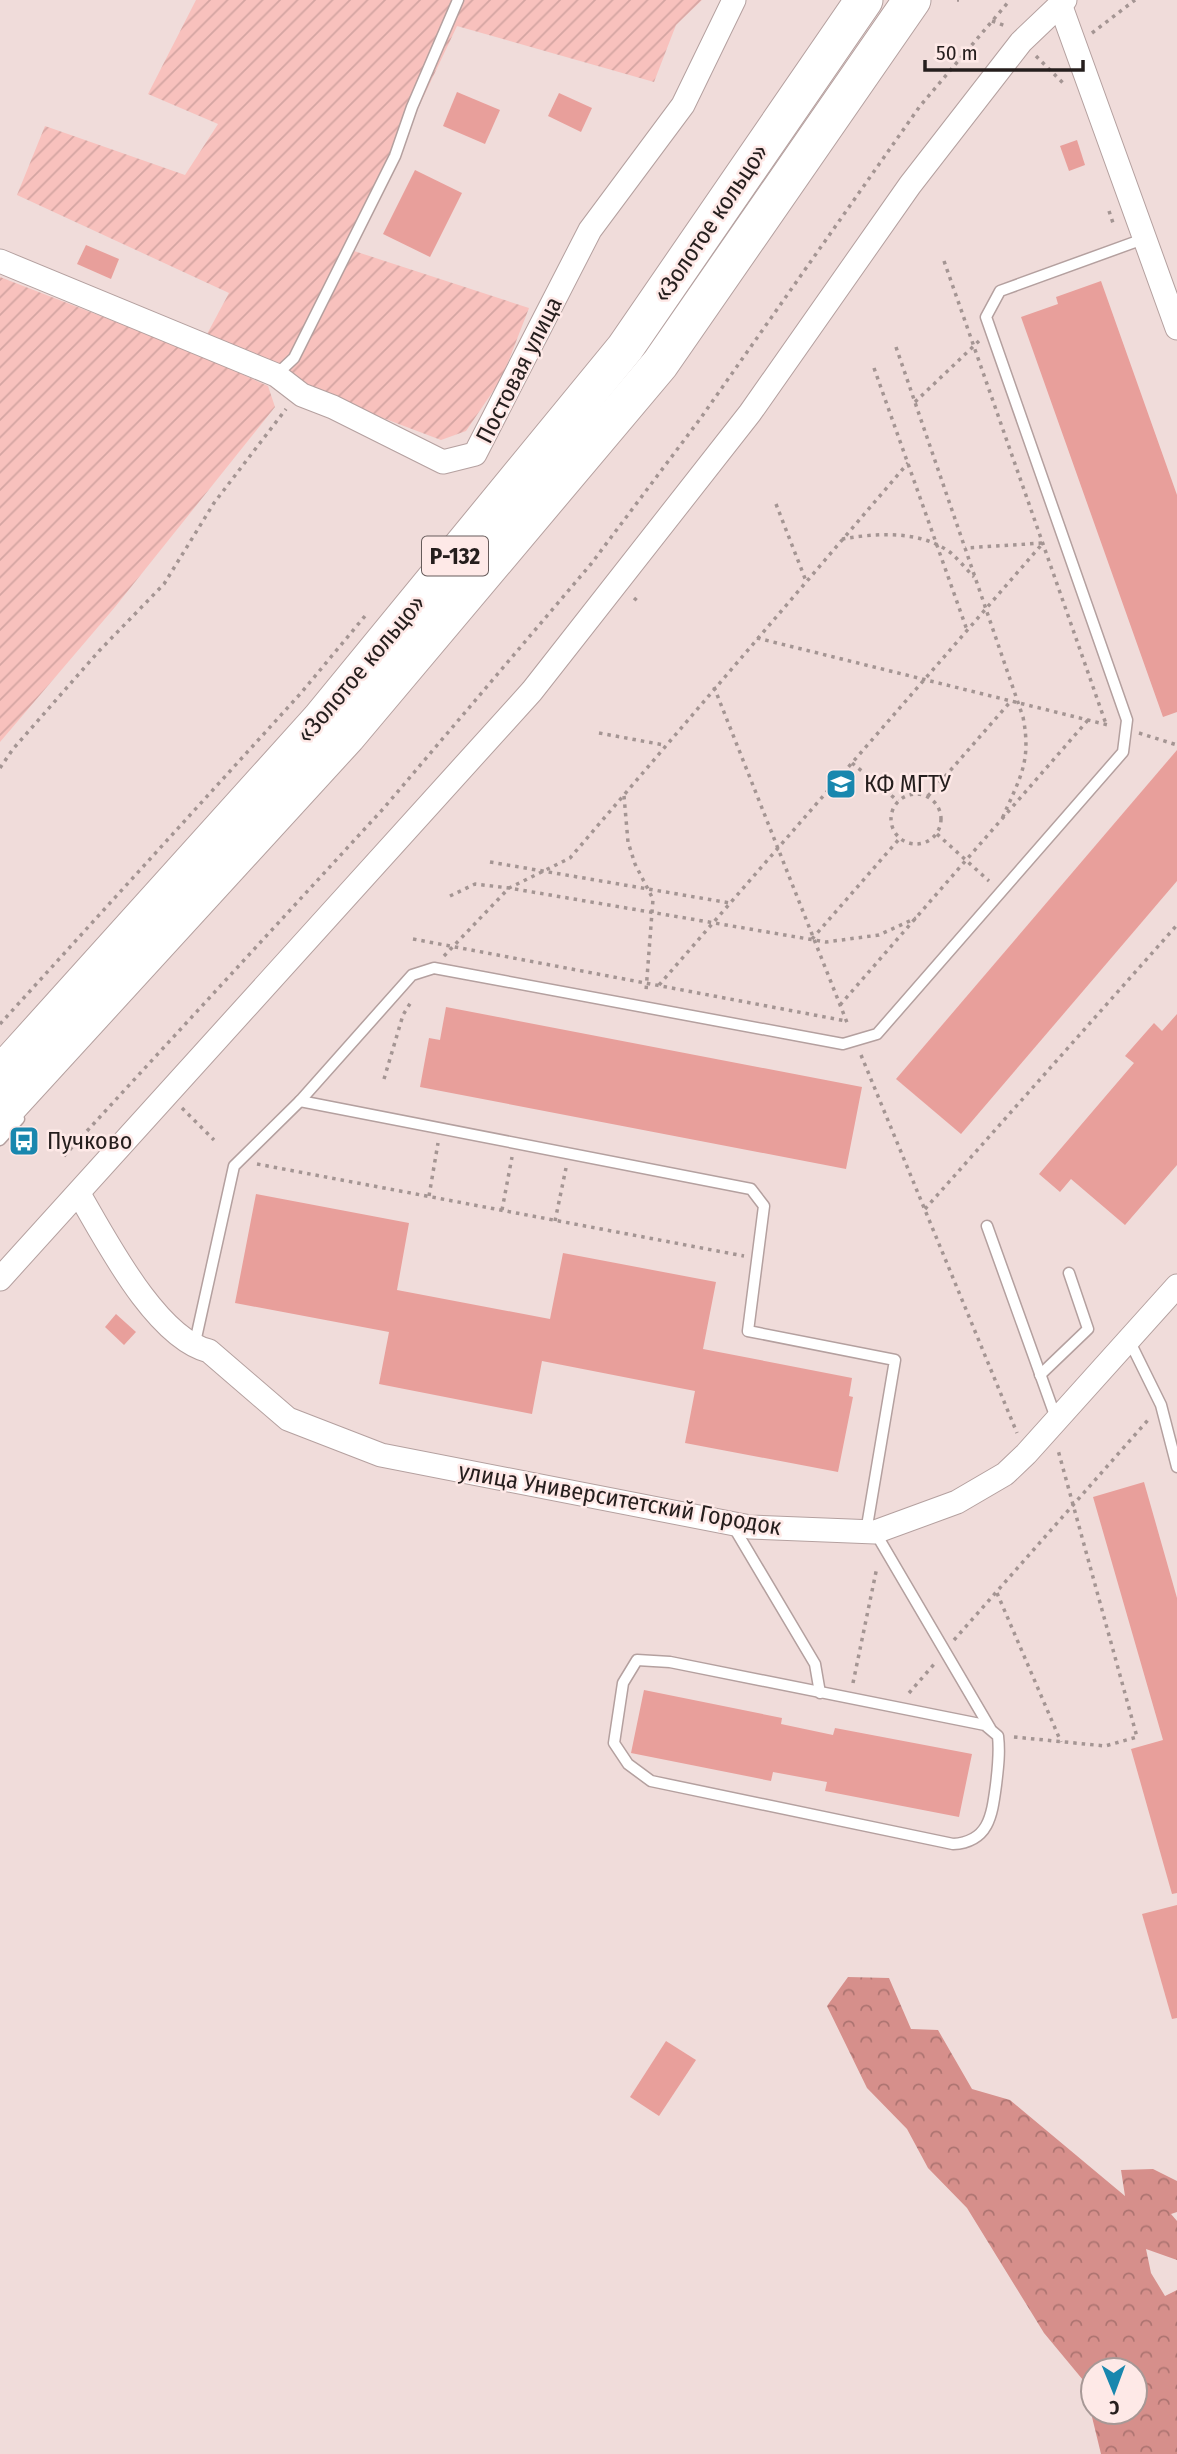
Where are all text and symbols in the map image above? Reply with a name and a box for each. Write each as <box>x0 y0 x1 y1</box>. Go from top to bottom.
scale bar <box>925 28 1082 72</box>
text: 50 m <box>936 40 978 66</box>
street label: «Золотое кольцо» <box>648 139 774 307</box>
street label: Постовая улица <box>470 292 568 448</box>
road number: Р-132 <box>422 536 488 576</box>
street label: «Золотое кольцо» <box>291 589 431 749</box>
school or university icon: КФ МГТУ <box>824 767 858 801</box>
place label: КФ МГТУ <box>864 770 951 798</box>
bus stop icon: Пучково <box>7 1124 41 1158</box>
place label: Пучково <box>47 1127 132 1155</box>
street label: улица Университетский Городок <box>457 1457 784 1541</box>
north arrow <box>1079 2356 1149 2426</box>
text: С <box>1109 2396 1119 2419</box>

